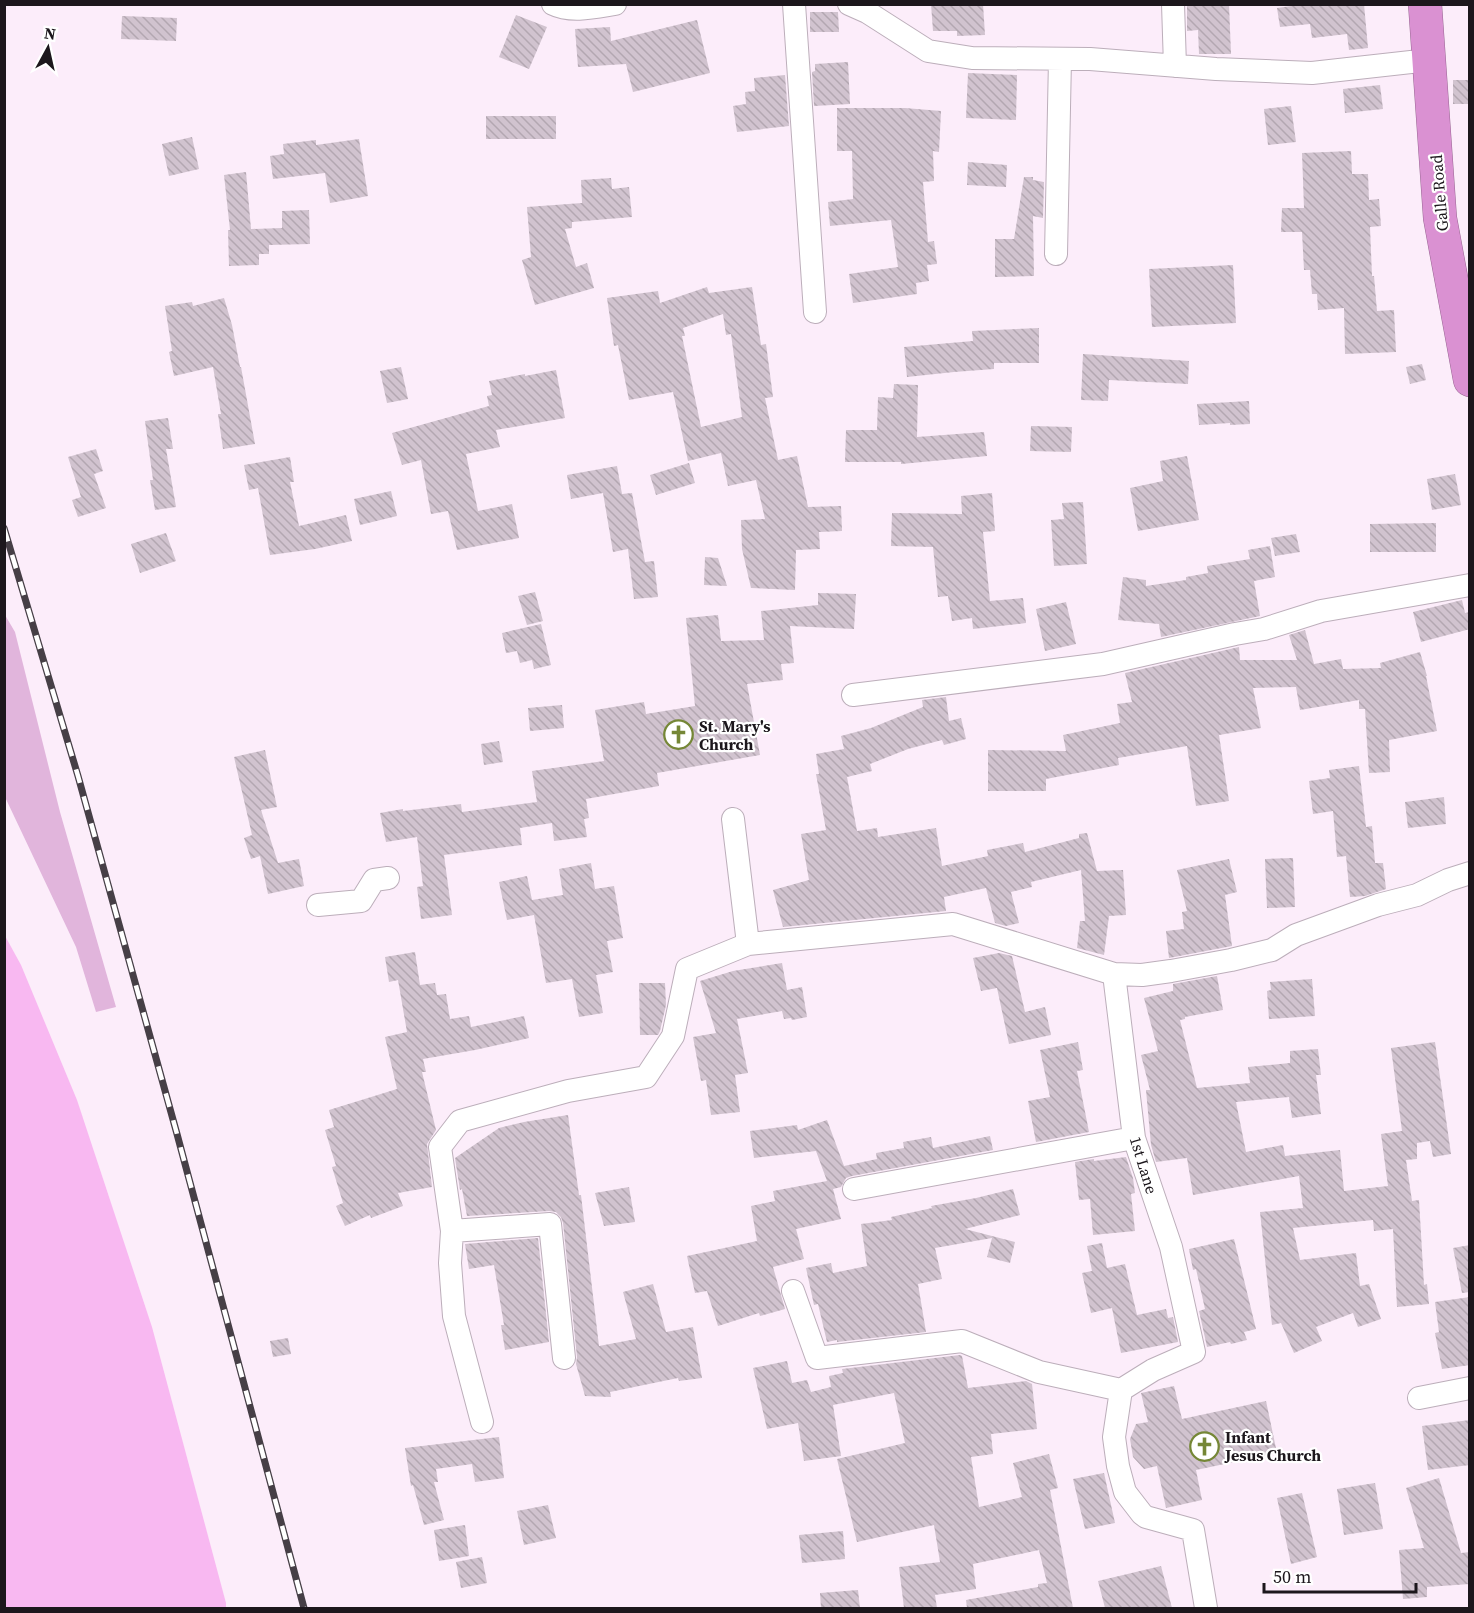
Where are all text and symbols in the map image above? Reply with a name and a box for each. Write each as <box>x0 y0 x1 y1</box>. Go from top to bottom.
north arrow <box>18 18 78 78</box>
text: N <box>43 21 58 45</box>
street label: Galle Road <box>1425 154 1453 232</box>
place label: St. Mary's Church <box>699 715 770 755</box>
church icon: St. Mary's Church <box>662 719 694 751</box>
street label: 1st Lane <box>1125 1133 1163 1197</box>
place label: Infant Jesus Church <box>1224 1426 1321 1466</box>
church icon: Infant Jesus Church <box>1188 1430 1220 1462</box>
scale bar <box>1264 1556 1416 1594</box>
text: 50 m <box>1273 1564 1311 1589</box>

